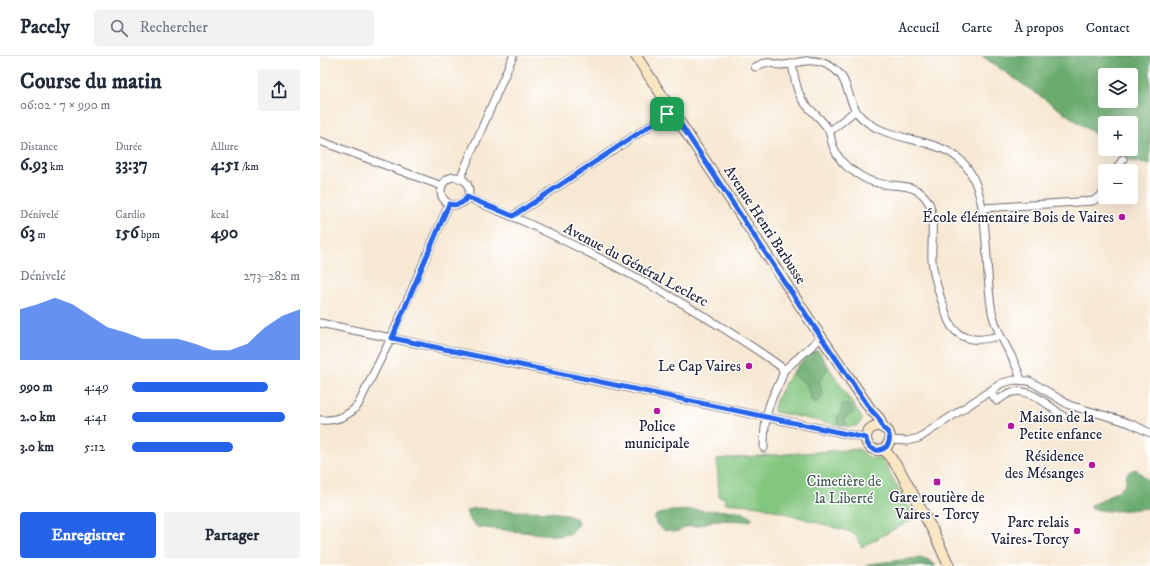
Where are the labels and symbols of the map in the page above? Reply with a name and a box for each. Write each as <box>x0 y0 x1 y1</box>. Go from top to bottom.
pin <box>650 97 684 131</box>
street label: Avenue Henri Barbusse <box>720 162 810 288</box>
place label: École élémentaire Bois de Vaires <box>922 208 1114 227</box>
marker: École élémentaire Bois de Vaires <box>1117 212 1127 222</box>
street label: Avenue du Général Leclerc <box>560 219 712 311</box>
place label: Le Cap Vaires <box>658 357 741 376</box>
marker: Le Cap Vaires <box>744 361 754 371</box>
marker: Police municipale <box>652 406 662 416</box>
place label: Maison de la Petite enfance <box>1019 408 1102 444</box>
place label: Police municipale <box>624 417 690 453</box>
marker: Maison de la Petite enfance <box>1006 421 1016 431</box>
place label: Résidence des Mésanges <box>1005 447 1084 483</box>
marker: Résidence des Mésanges <box>1087 460 1097 470</box>
park label: Cimetière de la Liberté <box>807 472 881 508</box>
marker: Gare routière de Vaires - Torcy <box>932 477 942 487</box>
place label: Gare routière de Vaires - Torcy <box>889 488 985 524</box>
place label: Parc relais Vaires-Torcy <box>990 513 1070 549</box>
marker: Parc relais Vaires-Torcy <box>1072 526 1082 536</box>

